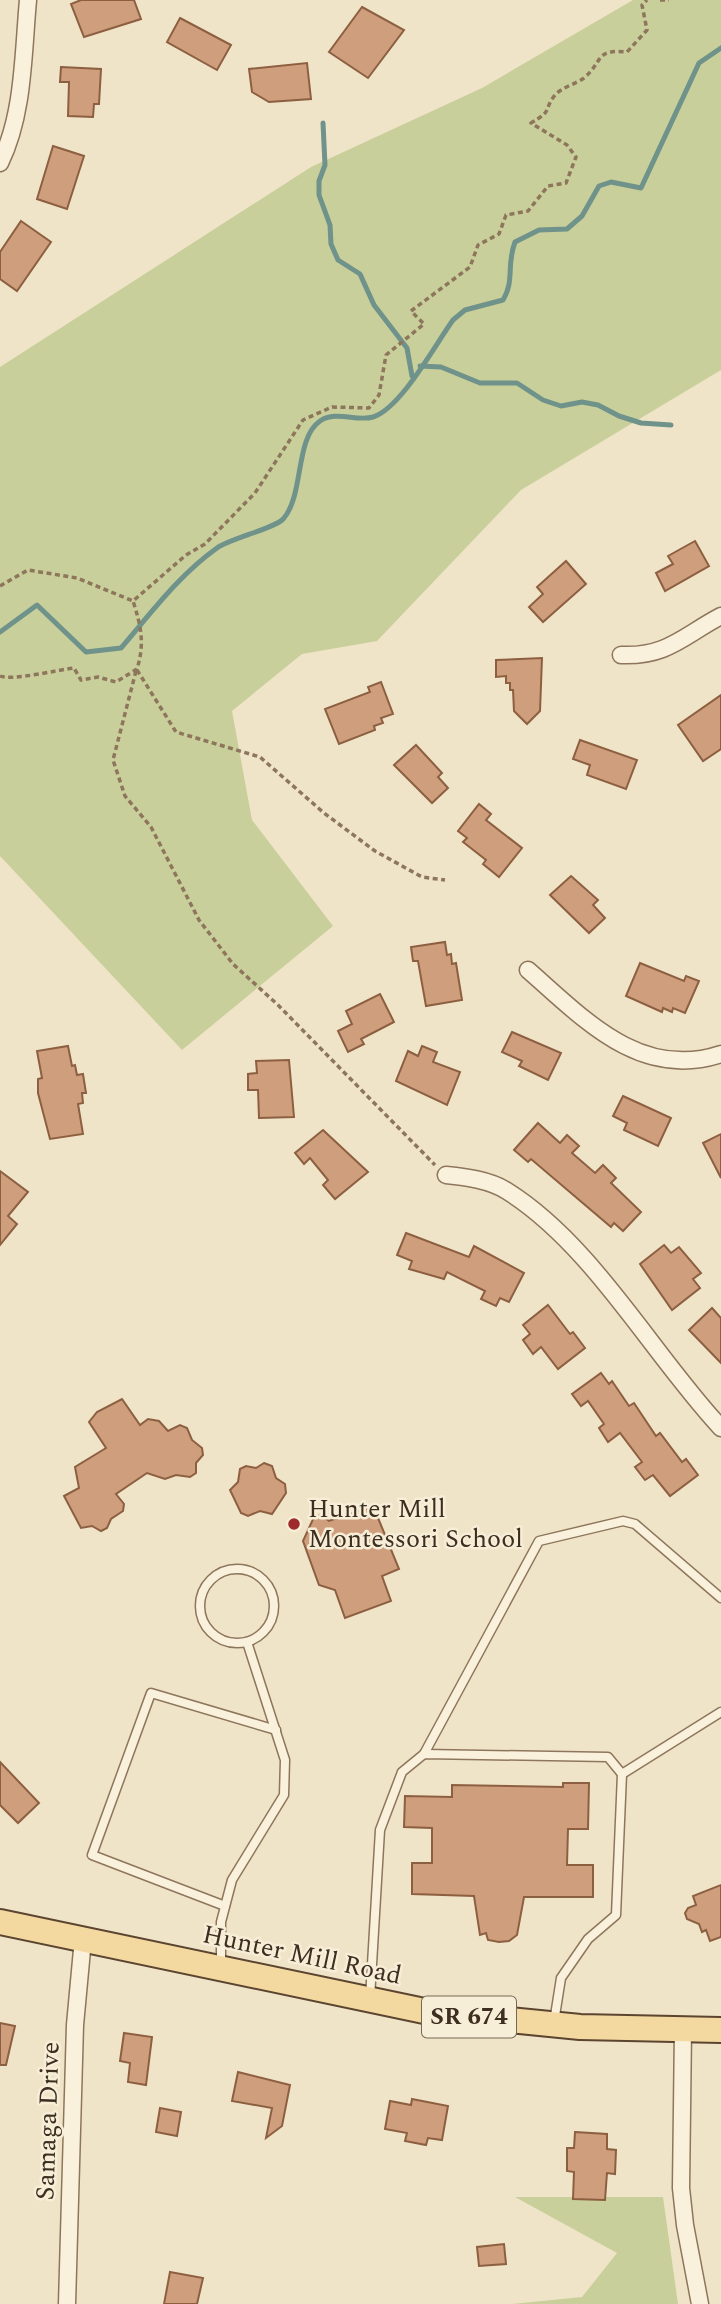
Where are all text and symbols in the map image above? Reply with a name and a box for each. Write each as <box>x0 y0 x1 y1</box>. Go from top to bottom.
place label: Hunter Mill Montessori School <box>308 1489 523 1559</box>
marker: Hunter Mill Montessori School <box>286 1516 302 1532</box>
street label: Hunter Mill Road <box>199 1914 405 1996</box>
road number: SR 674 <box>422 1996 516 2038</box>
street label: Samaga Drive <box>25 2041 71 2201</box>

